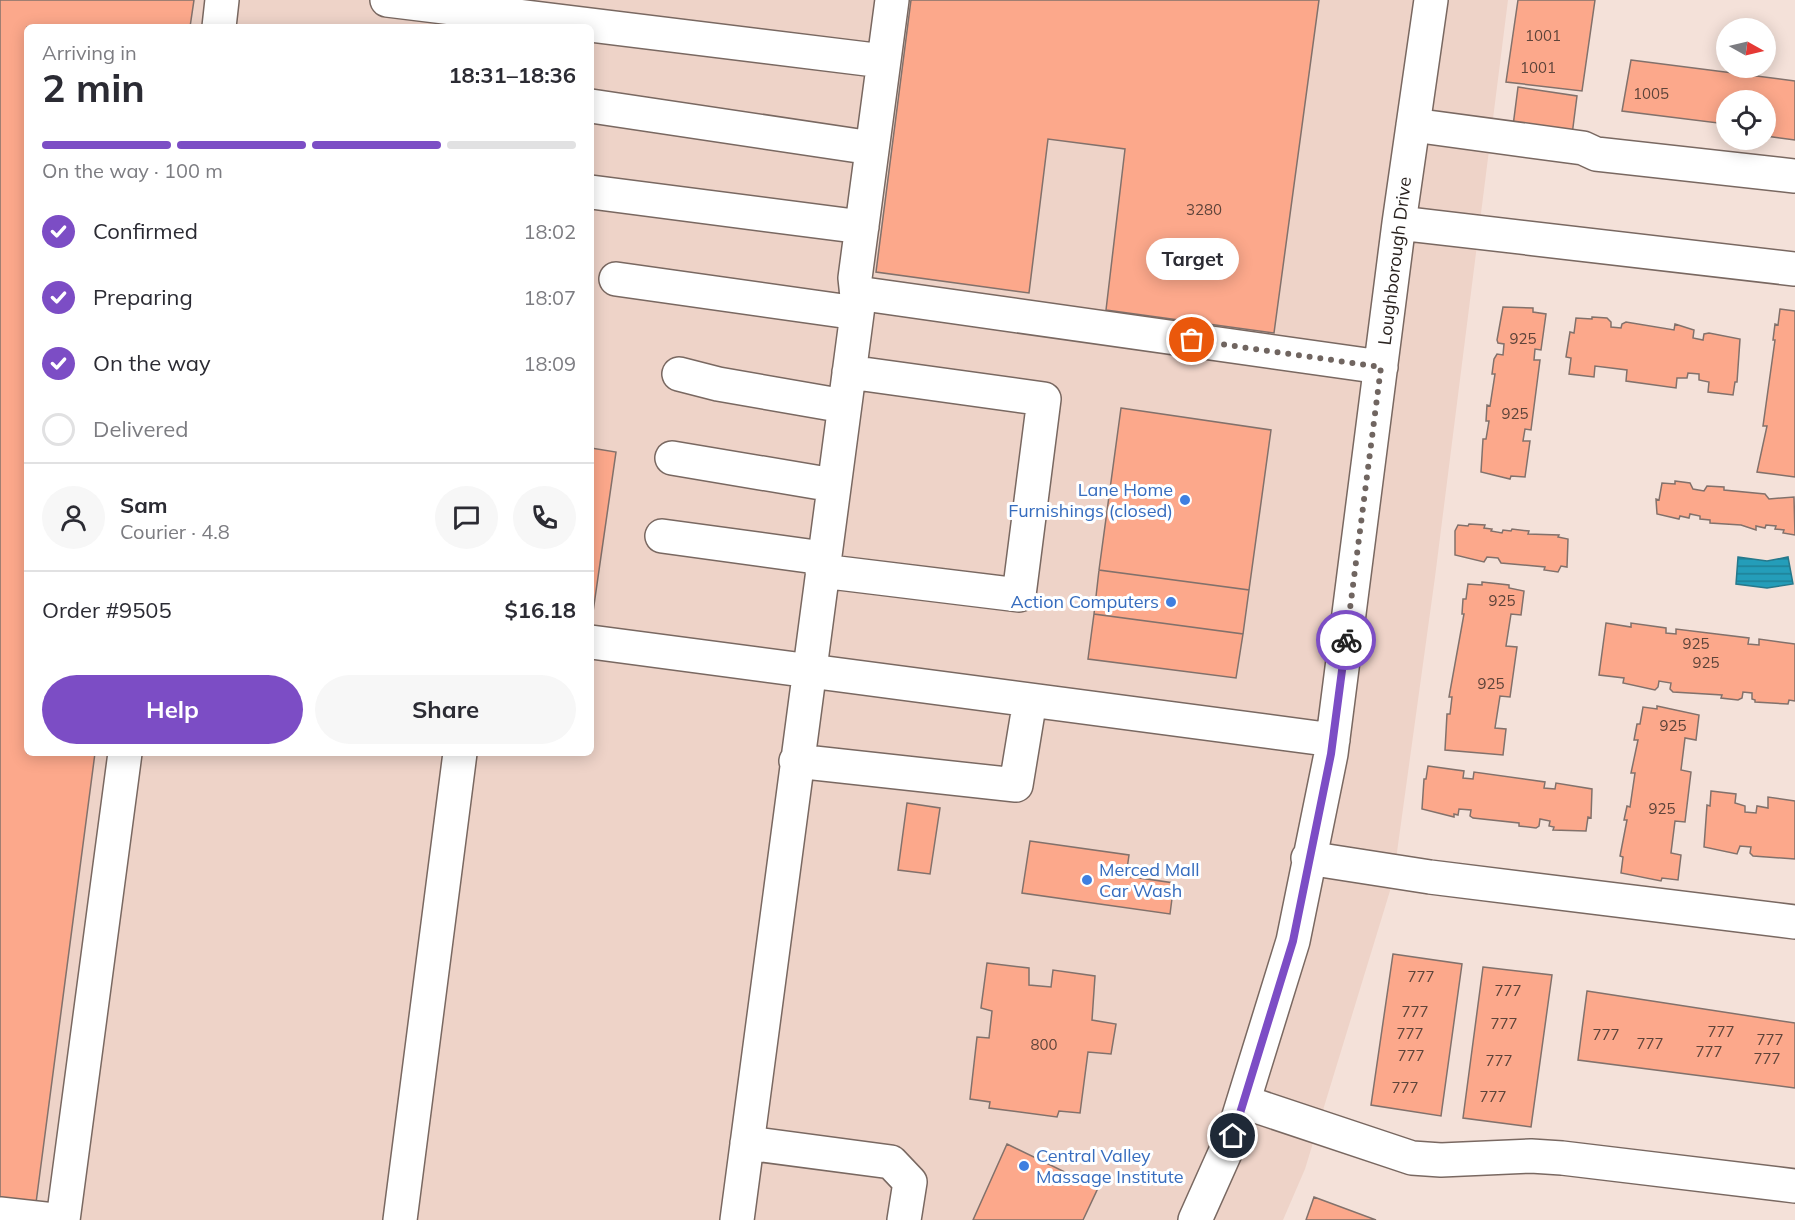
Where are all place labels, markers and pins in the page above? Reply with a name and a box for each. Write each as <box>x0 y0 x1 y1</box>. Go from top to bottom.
callout: Target <box>1146 238 1238 280</box>
pin <box>1166 314 1217 365</box>
place label: Lane Home Furnishings (closed) <box>1008 478 1173 522</box>
marker: Lane Home Furnishings (closed) <box>1178 493 1192 507</box>
place label: Action Computers <box>1011 590 1159 613</box>
marker: Action Computers <box>1164 595 1178 609</box>
place label: Merced Mall Car Wash <box>1099 858 1200 902</box>
marker: Merced Mall Car Wash <box>1080 873 1094 887</box>
pin <box>1207 1110 1258 1161</box>
place label: Central Valley Massage Institute <box>1036 1144 1184 1188</box>
marker: Central Valley Massage Institute <box>1017 1159 1031 1173</box>

